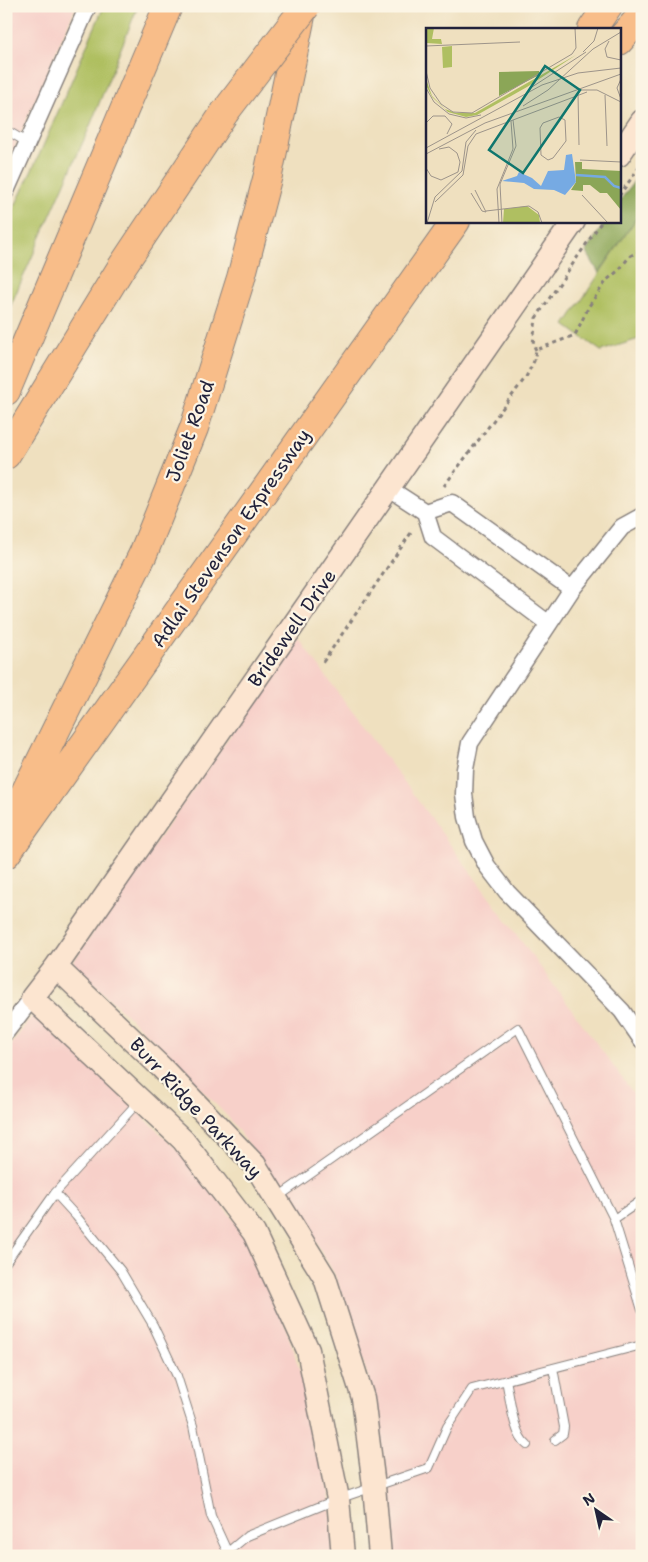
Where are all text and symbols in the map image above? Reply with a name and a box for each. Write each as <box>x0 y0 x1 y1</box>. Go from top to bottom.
inset map <box>426 28 620 222</box>
street label: Joliet Road <box>160 377 220 485</box>
street label: Adlai Stevenson Expressway <box>146 424 316 652</box>
street label: Bridewell Drive <box>242 564 342 692</box>
street label: Burr Ridge Parkway <box>124 1032 268 1184</box>
north arrow <box>570 1484 620 1534</box>
text: N <box>579 1489 598 1510</box>

